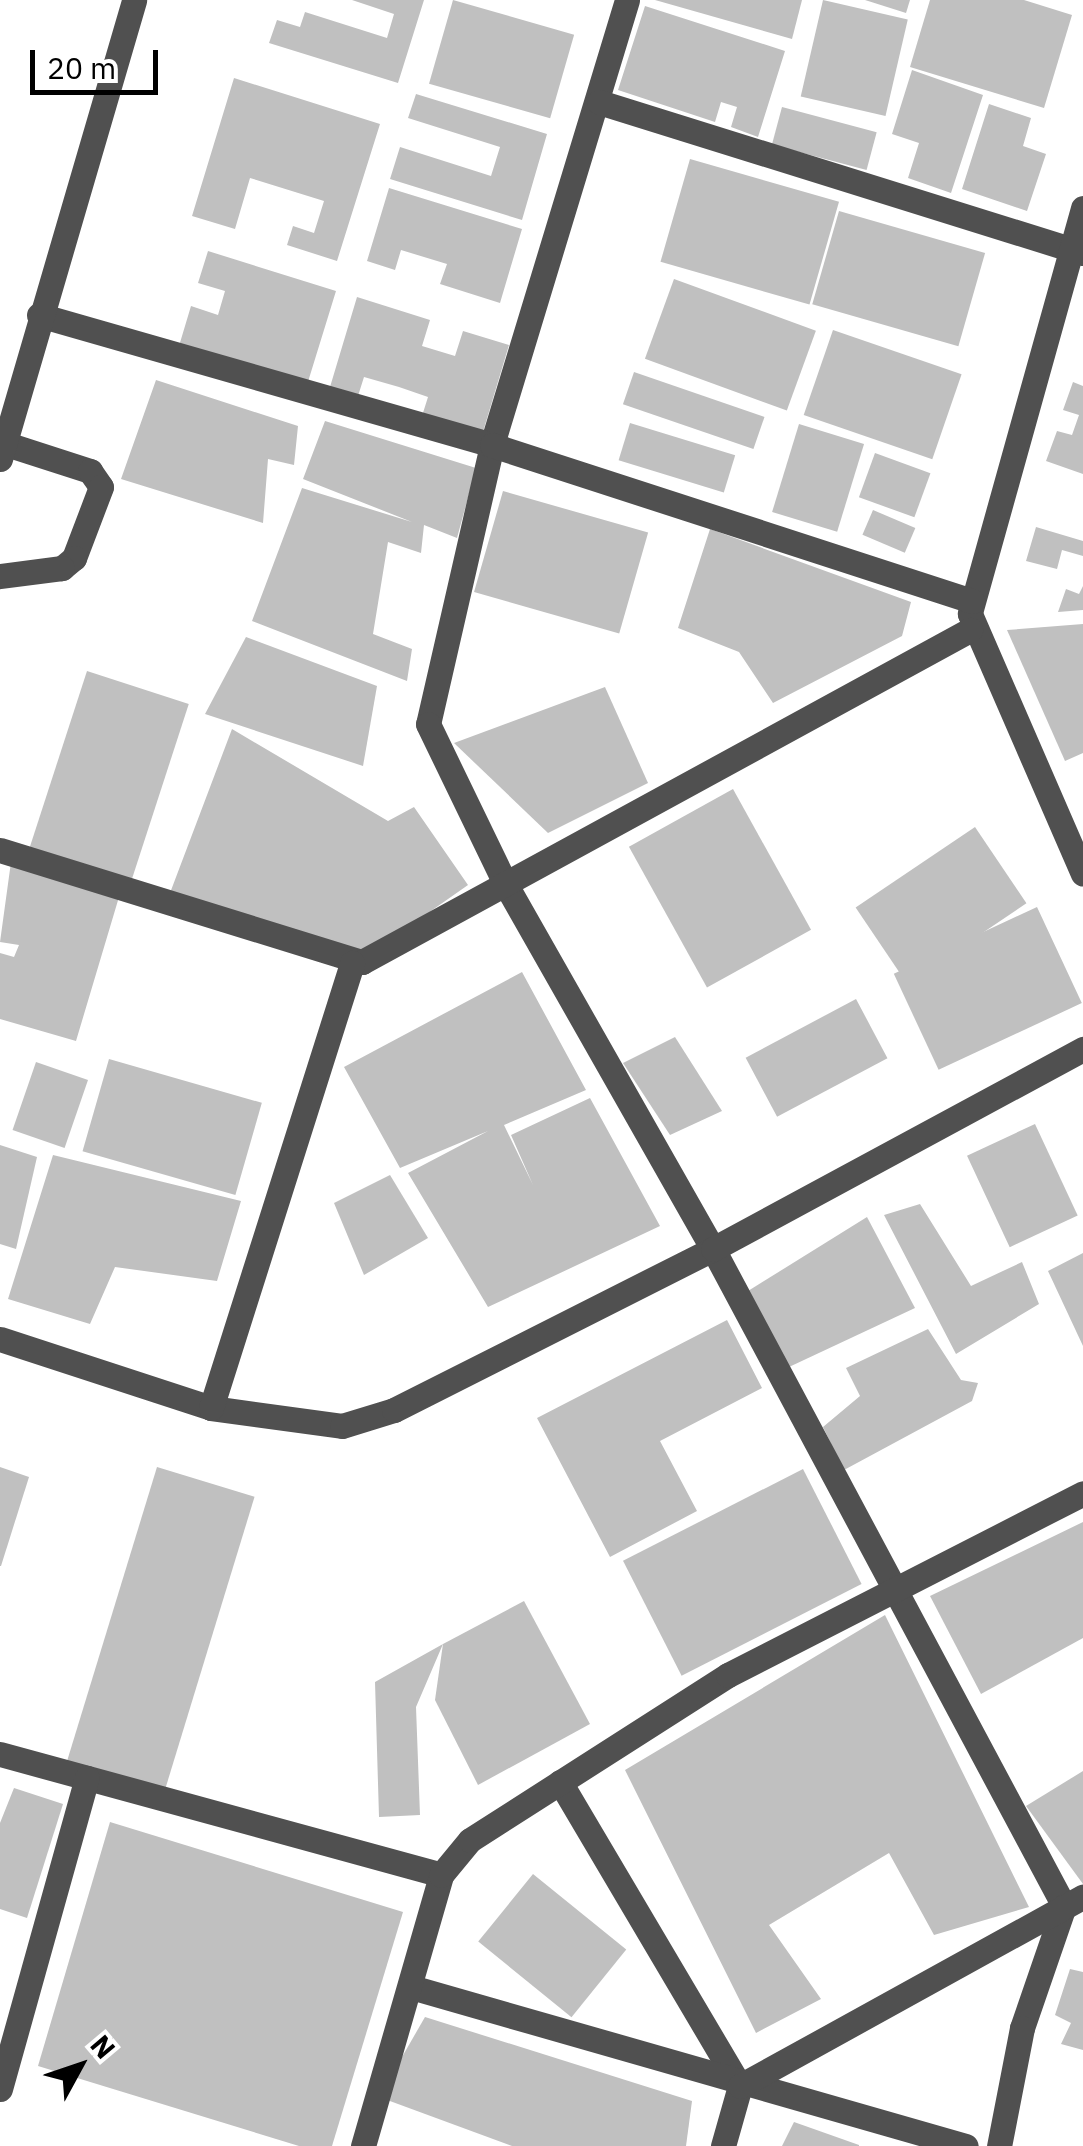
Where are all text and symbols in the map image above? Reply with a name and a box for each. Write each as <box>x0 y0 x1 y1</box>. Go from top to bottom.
scale bar <box>35 30 162 92</box>
text: 20 m <box>47 48 116 87</box>
north arrow <box>30 2016 130 2116</box>
text: N <box>83 2027 124 2066</box>

